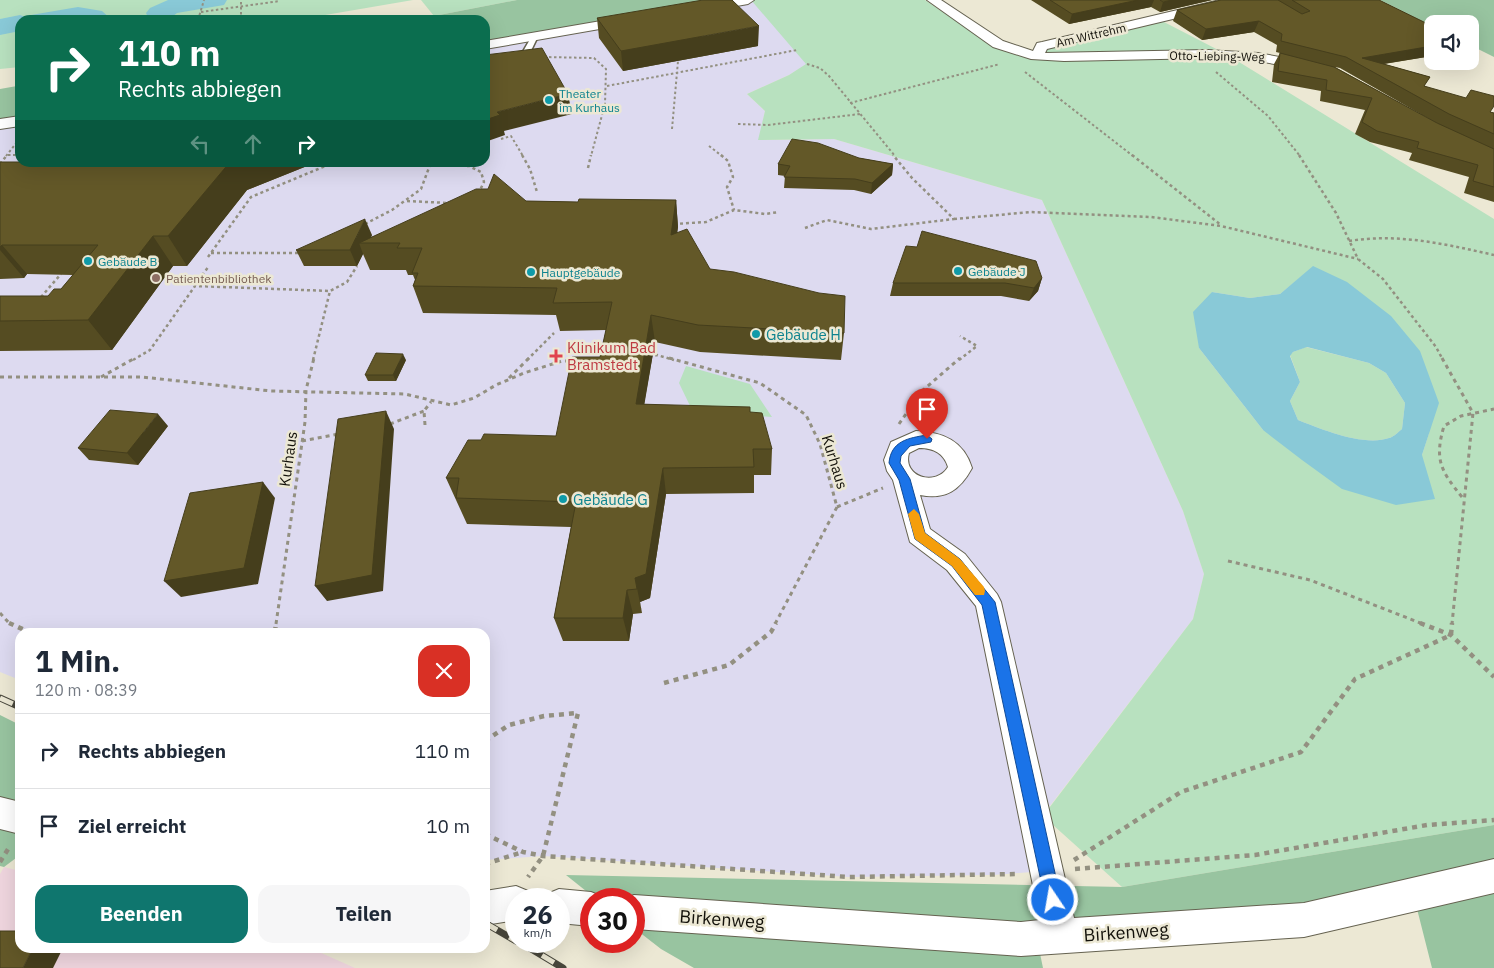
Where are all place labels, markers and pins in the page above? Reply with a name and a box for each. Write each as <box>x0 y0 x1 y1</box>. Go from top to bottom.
place label: Theater im Kurhaus <box>559 86 620 115</box>
marker: Theater im Kurhaus <box>543 94 555 106</box>
place label: Gebäude B <box>98 254 157 269</box>
marker: Gebäude B <box>82 255 94 267</box>
place label: Gebäude J <box>968 264 1026 279</box>
place label: Hauptgebäude <box>541 265 621 280</box>
marker: Gebäude J <box>952 265 964 277</box>
marker: Hauptgebäude <box>525 266 537 278</box>
place label: Patientenbibliothek <box>166 271 272 286</box>
marker: Patientenbibliothek <box>150 272 162 284</box>
place label: Gebäude H <box>766 325 841 344</box>
marker: Gebäude H <box>750 328 762 340</box>
place label: Klinikum Bad Bramstedt <box>567 338 656 374</box>
marker: Klinikum Bad Bramstedt <box>549 349 563 363</box>
pin <box>906 388 948 439</box>
place label: Gebäude G <box>573 490 648 509</box>
marker: Gebäude G <box>557 493 569 505</box>

